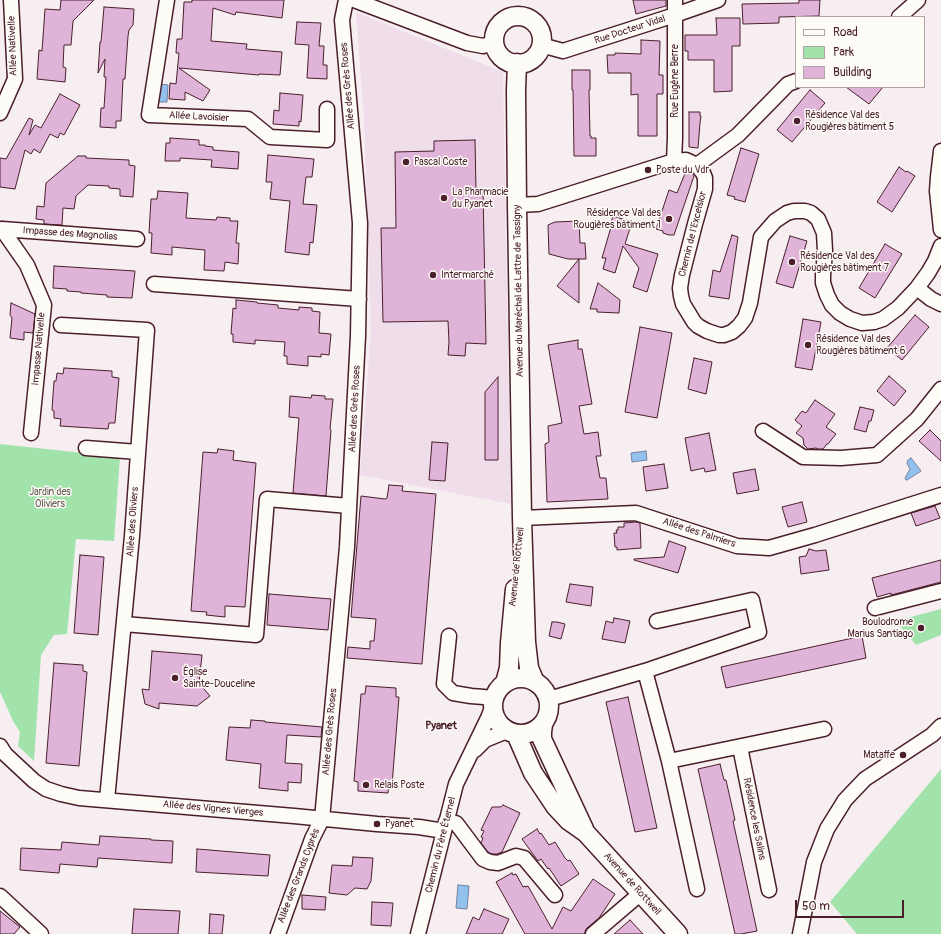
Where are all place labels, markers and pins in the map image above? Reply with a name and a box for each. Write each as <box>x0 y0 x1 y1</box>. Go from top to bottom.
place label: Résidence Val des Rougières bâtiment 5 <box>805 109 894 132</box>
marker: Résidence Val des Rougières bâtiment 5 <box>792 116 802 126</box>
place label: Pascal Coste <box>414 156 467 168</box>
marker: Pascal Coste <box>401 157 411 167</box>
place label: Poste du Vdr <box>656 164 709 176</box>
marker: Poste du Vdr <box>643 165 653 175</box>
place label: La Pharmacie du Pyanet <box>452 186 508 210</box>
marker: La Pharmacie du Pyanet <box>439 193 449 203</box>
place label: Résidence Val des Rougières bâtiment 1 <box>573 207 661 230</box>
marker: Résidence Val des Rougières bâtiment 1 <box>664 214 674 224</box>
place label: Résidence Val des Rougières bâtiment 7 <box>800 250 889 274</box>
marker: Résidence Val des Rougières bâtiment 7 <box>787 257 797 267</box>
place label: Intermarché <box>441 269 494 281</box>
marker: Intermarché <box>428 270 438 280</box>
place label: Résidence Val des Rougières bâtiment 6 <box>816 333 906 356</box>
marker: Résidence Val des Rougières bâtiment 6 <box>803 340 813 350</box>
place label: Boulodrome Marius Santiago <box>848 616 913 640</box>
marker: Boulodrome Marius Santiago <box>916 623 926 633</box>
place label: Église Sainte-Douceline <box>183 666 255 690</box>
marker: Église Sainte-Douceline <box>170 673 180 683</box>
place label: Mataffe <box>863 749 895 761</box>
marker: Mataffe <box>898 750 908 760</box>
place label: Relais Poste <box>374 779 424 791</box>
marker: Relais Poste <box>361 780 371 790</box>
place label: Pyanet <box>385 818 414 830</box>
marker: Pyanet <box>372 819 382 829</box>

